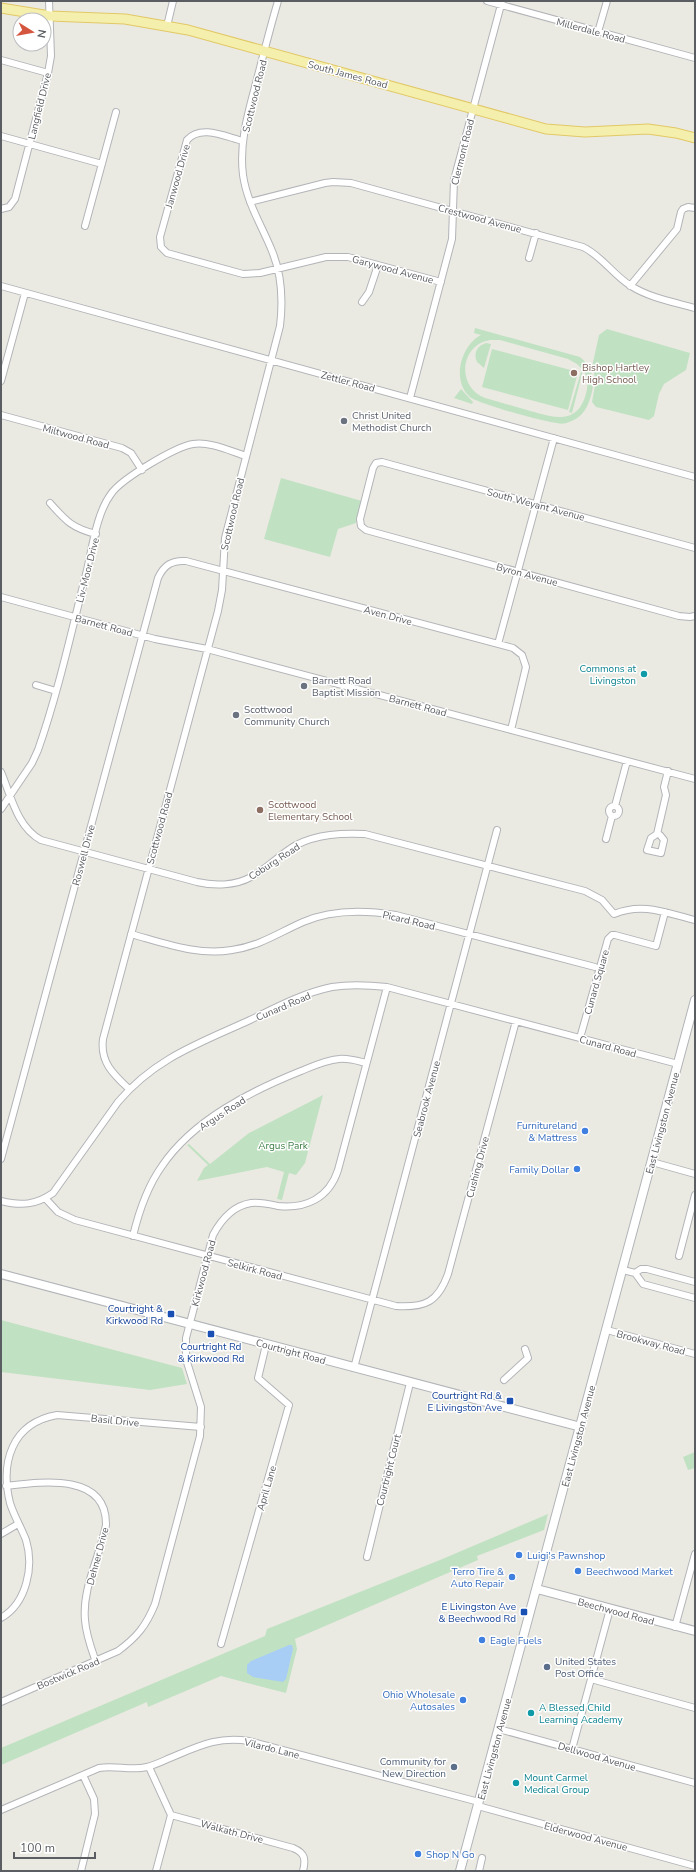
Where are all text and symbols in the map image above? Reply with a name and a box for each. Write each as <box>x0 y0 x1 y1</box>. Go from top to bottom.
north arrow <box>12 12 52 52</box>
street label: Millerdale Road <box>555 15 627 47</box>
text: N <box>33 28 49 39</box>
street label: Scottwood Road <box>239 58 271 134</box>
street label: South James Road <box>306 58 389 92</box>
street label: Langfield Drive <box>25 71 55 141</box>
street label: Clermont Road <box>448 118 478 187</box>
street label: Janwood Drive <box>162 143 194 211</box>
street label: Crestwood Avenue <box>437 201 523 237</box>
street label: Garywood Avenue <box>351 252 435 288</box>
place label: Bishop Hartley High School <box>582 361 650 387</box>
street label: Zettler Road <box>319 368 377 396</box>
marker: Bishop Hartley High School <box>569 368 579 378</box>
place label: Christ United Methodist Church <box>352 409 431 435</box>
marker: Christ United Methodist Church <box>339 416 349 426</box>
street label: Miltwood Road <box>41 421 111 453</box>
street label: Scottwood Road <box>218 476 248 552</box>
street label: South Weyant Avenue <box>485 485 586 525</box>
street label: Liv-Moor Drive <box>73 536 103 604</box>
street label: Byron Avenue <box>494 560 559 590</box>
street label: Aven Drive <box>362 603 413 629</box>
street label: Barnett Road <box>73 612 134 640</box>
place label: Commons at Livingston <box>580 662 636 688</box>
marker: Commons at Livingston <box>639 669 649 679</box>
place label: Barnett Road Baptist Mission <box>312 674 381 700</box>
marker: Barnett Road Baptist Mission <box>299 681 309 691</box>
street label: Barnett Road <box>387 692 448 720</box>
place label: Scottwood Community Church <box>244 703 330 729</box>
marker: Scottwood Community Church <box>231 710 241 720</box>
street label: Scottwood Road <box>144 790 176 866</box>
place label: Scottwood Elementary School <box>268 798 353 824</box>
marker: Scottwood Elementary School <box>255 805 265 815</box>
street label: Roswell Drive <box>69 823 99 887</box>
street label: Coburg Road <box>246 840 303 884</box>
street label: Picard Road <box>381 908 437 934</box>
street label: Cunard Square <box>581 948 613 1016</box>
street label: Cunard Road <box>254 989 313 1025</box>
street label: Cunard Road <box>578 1033 638 1061</box>
street label: Seabrook Avenue <box>410 1059 444 1139</box>
street label: East Livingston Avenue <box>643 1071 683 1176</box>
street label: Argus Road <box>197 1093 249 1134</box>
place label: Furnitureland & Mattress <box>517 1119 577 1145</box>
marker: Furnitureland & Mattress <box>580 1126 590 1136</box>
street label: Cushing Drive <box>463 1135 493 1199</box>
park label: Argus Park <box>258 1139 309 1153</box>
place label: Family Dollar <box>509 1163 569 1177</box>
marker: Family Dollar <box>572 1164 582 1174</box>
street label: Kirkwood Road <box>188 1238 220 1308</box>
street label: Selkirk Road <box>226 1256 284 1284</box>
place label: Courtright & Kirkwood Rd <box>106 1302 163 1328</box>
marker: Courtright & Kirkwood Rd <box>166 1309 176 1319</box>
street label: Brookway Road <box>615 1327 687 1359</box>
marker: Courtright Rd & Kirkwood Rd <box>206 1329 216 1339</box>
street label: Courtright Road <box>254 1336 327 1368</box>
place label: Courtright Rd & Kirkwood Rd <box>178 1340 245 1366</box>
street label: East Livingston Avenue <box>559 1384 599 1489</box>
place label: Courtright Rd & E Livingston Ave <box>427 1389 502 1415</box>
marker: Courtright Rd & E Livingston Ave <box>505 1396 515 1406</box>
street label: Basil Drive <box>90 1412 140 1430</box>
street label: Courtright Court <box>373 1433 405 1508</box>
street label: April Lane <box>254 1464 280 1512</box>
street label: Dehner Drive <box>84 1526 112 1587</box>
place label: Luigi's Pawnshop <box>527 1549 606 1563</box>
marker: Luigi's Pawnshop <box>514 1550 524 1560</box>
place label: Terro Tire & Auto Repair <box>451 1565 504 1591</box>
place label: Beechwood Market <box>586 1565 673 1579</box>
marker: Beechwood Market <box>573 1566 583 1576</box>
marker: Terro Tire & Auto Repair <box>507 1572 517 1582</box>
street label: Beechwood Road <box>576 1595 656 1629</box>
place label: E Livingston Ave & Beechwood Rd <box>439 1600 516 1626</box>
marker: E Livingston Ave & Beechwood Rd <box>519 1607 529 1617</box>
place label: Eagle Fuels <box>490 1634 542 1648</box>
marker: Eagle Fuels <box>477 1635 487 1645</box>
street label: Bostwick Road <box>35 1654 102 1693</box>
place label: United States Post Office <box>555 1655 616 1681</box>
marker: United States Post Office <box>542 1662 552 1672</box>
place label: Ohio Wholesale Autosales <box>382 1688 455 1714</box>
marker: Ohio Wholesale Autosales <box>458 1695 468 1705</box>
street label: East Livingston Avenue <box>475 1697 515 1802</box>
place label: A Blessed Child Learning Academy <box>539 1701 623 1727</box>
marker: A Blessed Child Learning Academy <box>526 1708 536 1718</box>
street label: Vilardo Lane <box>242 1735 301 1763</box>
street label: Dellwood Avenue <box>556 1739 637 1775</box>
place label: Community for New Direction <box>380 1755 446 1781</box>
marker: Community for New Direction <box>449 1762 459 1772</box>
place label: Mount Carmel Medical Group <box>524 1771 589 1797</box>
marker: Mount Carmel Medical Group <box>511 1778 521 1788</box>
street label: Walkath Drive <box>199 1817 265 1847</box>
street label: Elderwood Avenue <box>543 1819 629 1855</box>
scale bar <box>14 1834 95 1860</box>
text: 100 m <box>20 1840 55 1856</box>
place label: Shop N Go <box>426 1848 475 1862</box>
marker: Shop N Go <box>413 1849 423 1859</box>

